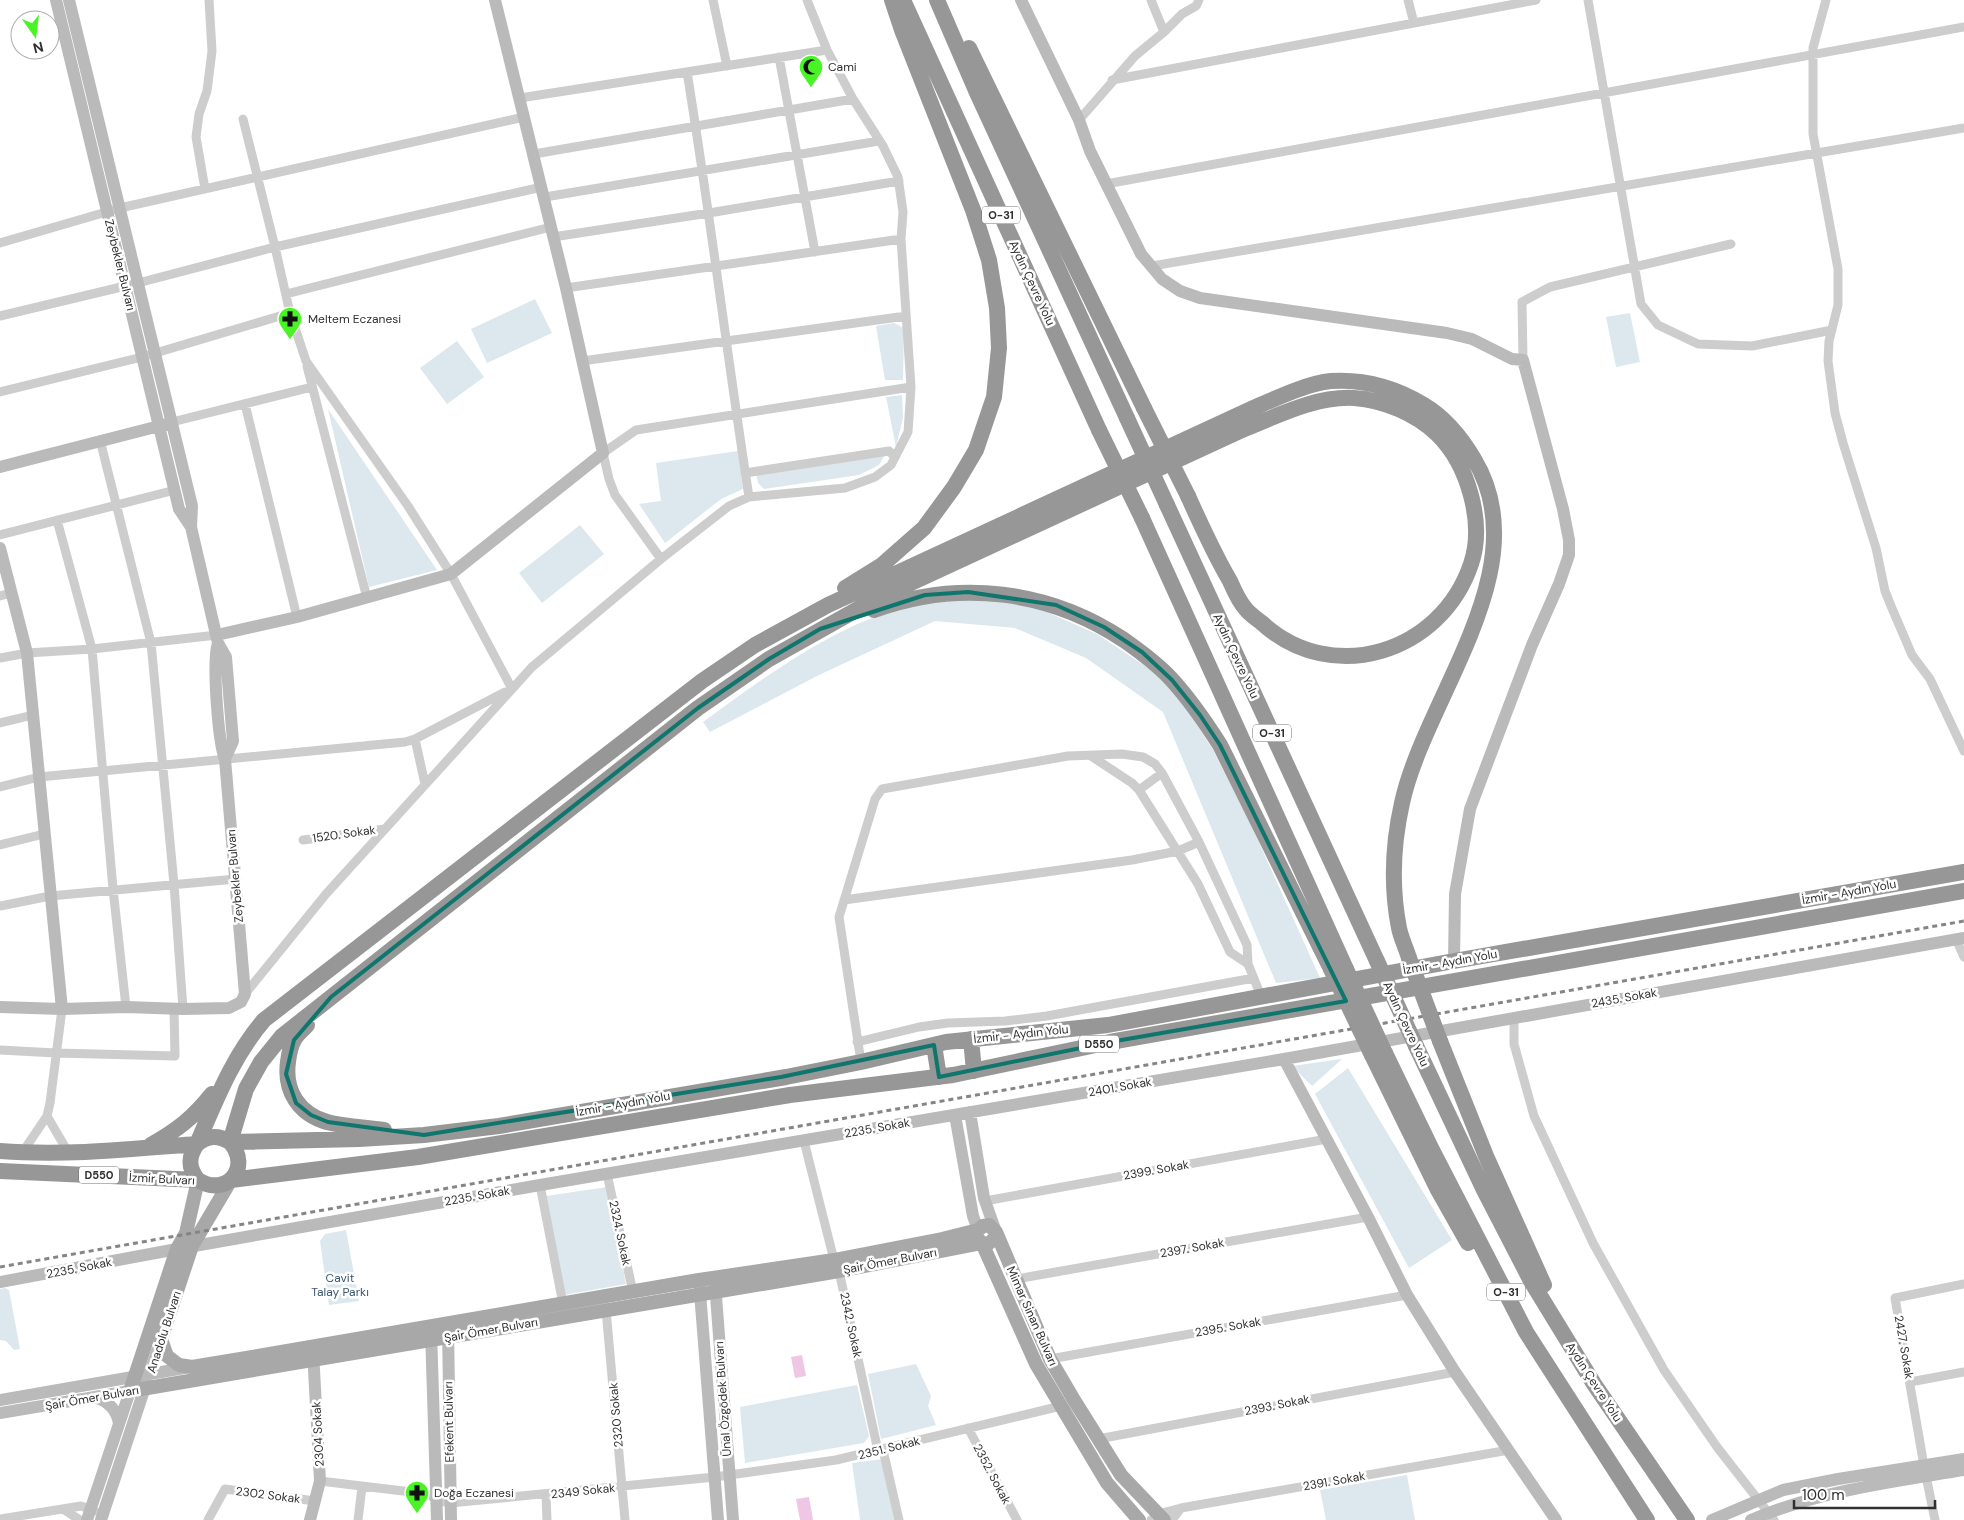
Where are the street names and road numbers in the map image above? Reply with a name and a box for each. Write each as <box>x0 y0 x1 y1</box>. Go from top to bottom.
road number: O-31 <box>982 206 1020 224</box>
street label: Zeybekler Bulvarı <box>101 218 139 312</box>
street label: Aydın Çevre Yolu <box>1005 238 1059 328</box>
street label: Aydın Çevre Yolu <box>1209 611 1263 701</box>
road number: O-31 <box>1253 724 1291 741</box>
street label: 1520. Sokak <box>311 822 377 846</box>
street label: Zeybekler Bulvarı <box>223 829 247 923</box>
street label: İzmir - Aydın Yolu <box>1801 876 1897 908</box>
street label: İzmir - Aydın Yolu <box>1402 946 1498 978</box>
street label: Aydın Çevre Yolu <box>1379 979 1433 1069</box>
street label: 2435. Sokak <box>1590 984 1658 1012</box>
street label: İzmir - Aydın Yolu <box>973 1021 1069 1047</box>
road number: D550 <box>1079 1036 1119 1052</box>
street label: 2401. Sokak <box>1087 1074 1153 1100</box>
street label: İzmir - Aydın Yolu <box>575 1088 671 1120</box>
street label: 2235. Sokak <box>843 1114 911 1142</box>
street label: 2399. Sokak <box>1122 1156 1190 1184</box>
road number: D550 <box>79 1166 119 1184</box>
street label: İzmir Bulvarı <box>129 1169 195 1189</box>
street label: 2235. Sokak <box>443 1182 511 1210</box>
street label: 2324. Sokak <box>605 1199 635 1267</box>
street label: 2397. Sokak <box>1159 1234 1225 1262</box>
street label: Şair Ömer Bulvarı <box>842 1244 938 1278</box>
street label: 2235. Sokak <box>45 1254 113 1282</box>
street label: Mimar Sinan Bulvarı <box>1003 1264 1061 1368</box>
road number: O-31 <box>1487 1284 1525 1300</box>
street label: Anadolu Bulvarı <box>143 1289 185 1375</box>
street label: 2342. Sokak <box>836 1291 866 1359</box>
street label: 2395. Sokak <box>1194 1313 1262 1341</box>
street label: Şair Ömer Bulvarı <box>443 1314 539 1346</box>
street label: 2427. Sokak <box>1891 1314 1917 1380</box>
street label: Aydın Çevre Yolu <box>1562 1339 1626 1425</box>
street label: Ünal Özgödek Bulvarı <box>711 1341 735 1457</box>
street label: Efekent Bulvarı <box>440 1381 458 1463</box>
street label: Şair Ömer Bulvarı <box>44 1382 140 1414</box>
street label: 2320 Sokak <box>605 1382 627 1448</box>
street label: 2393. Sokak <box>1243 1391 1311 1419</box>
street label: 2304 Sokak <box>308 1401 328 1467</box>
street label: 2351. Sokak <box>856 1433 922 1463</box>
street label: 2352. Sokak <box>969 1441 1015 1507</box>
street label: 2391. Sokak <box>1302 1468 1366 1494</box>
street label: 2349 Sokak <box>550 1480 616 1502</box>
street label: 2302 Sokak <box>235 1483 301 1507</box>

